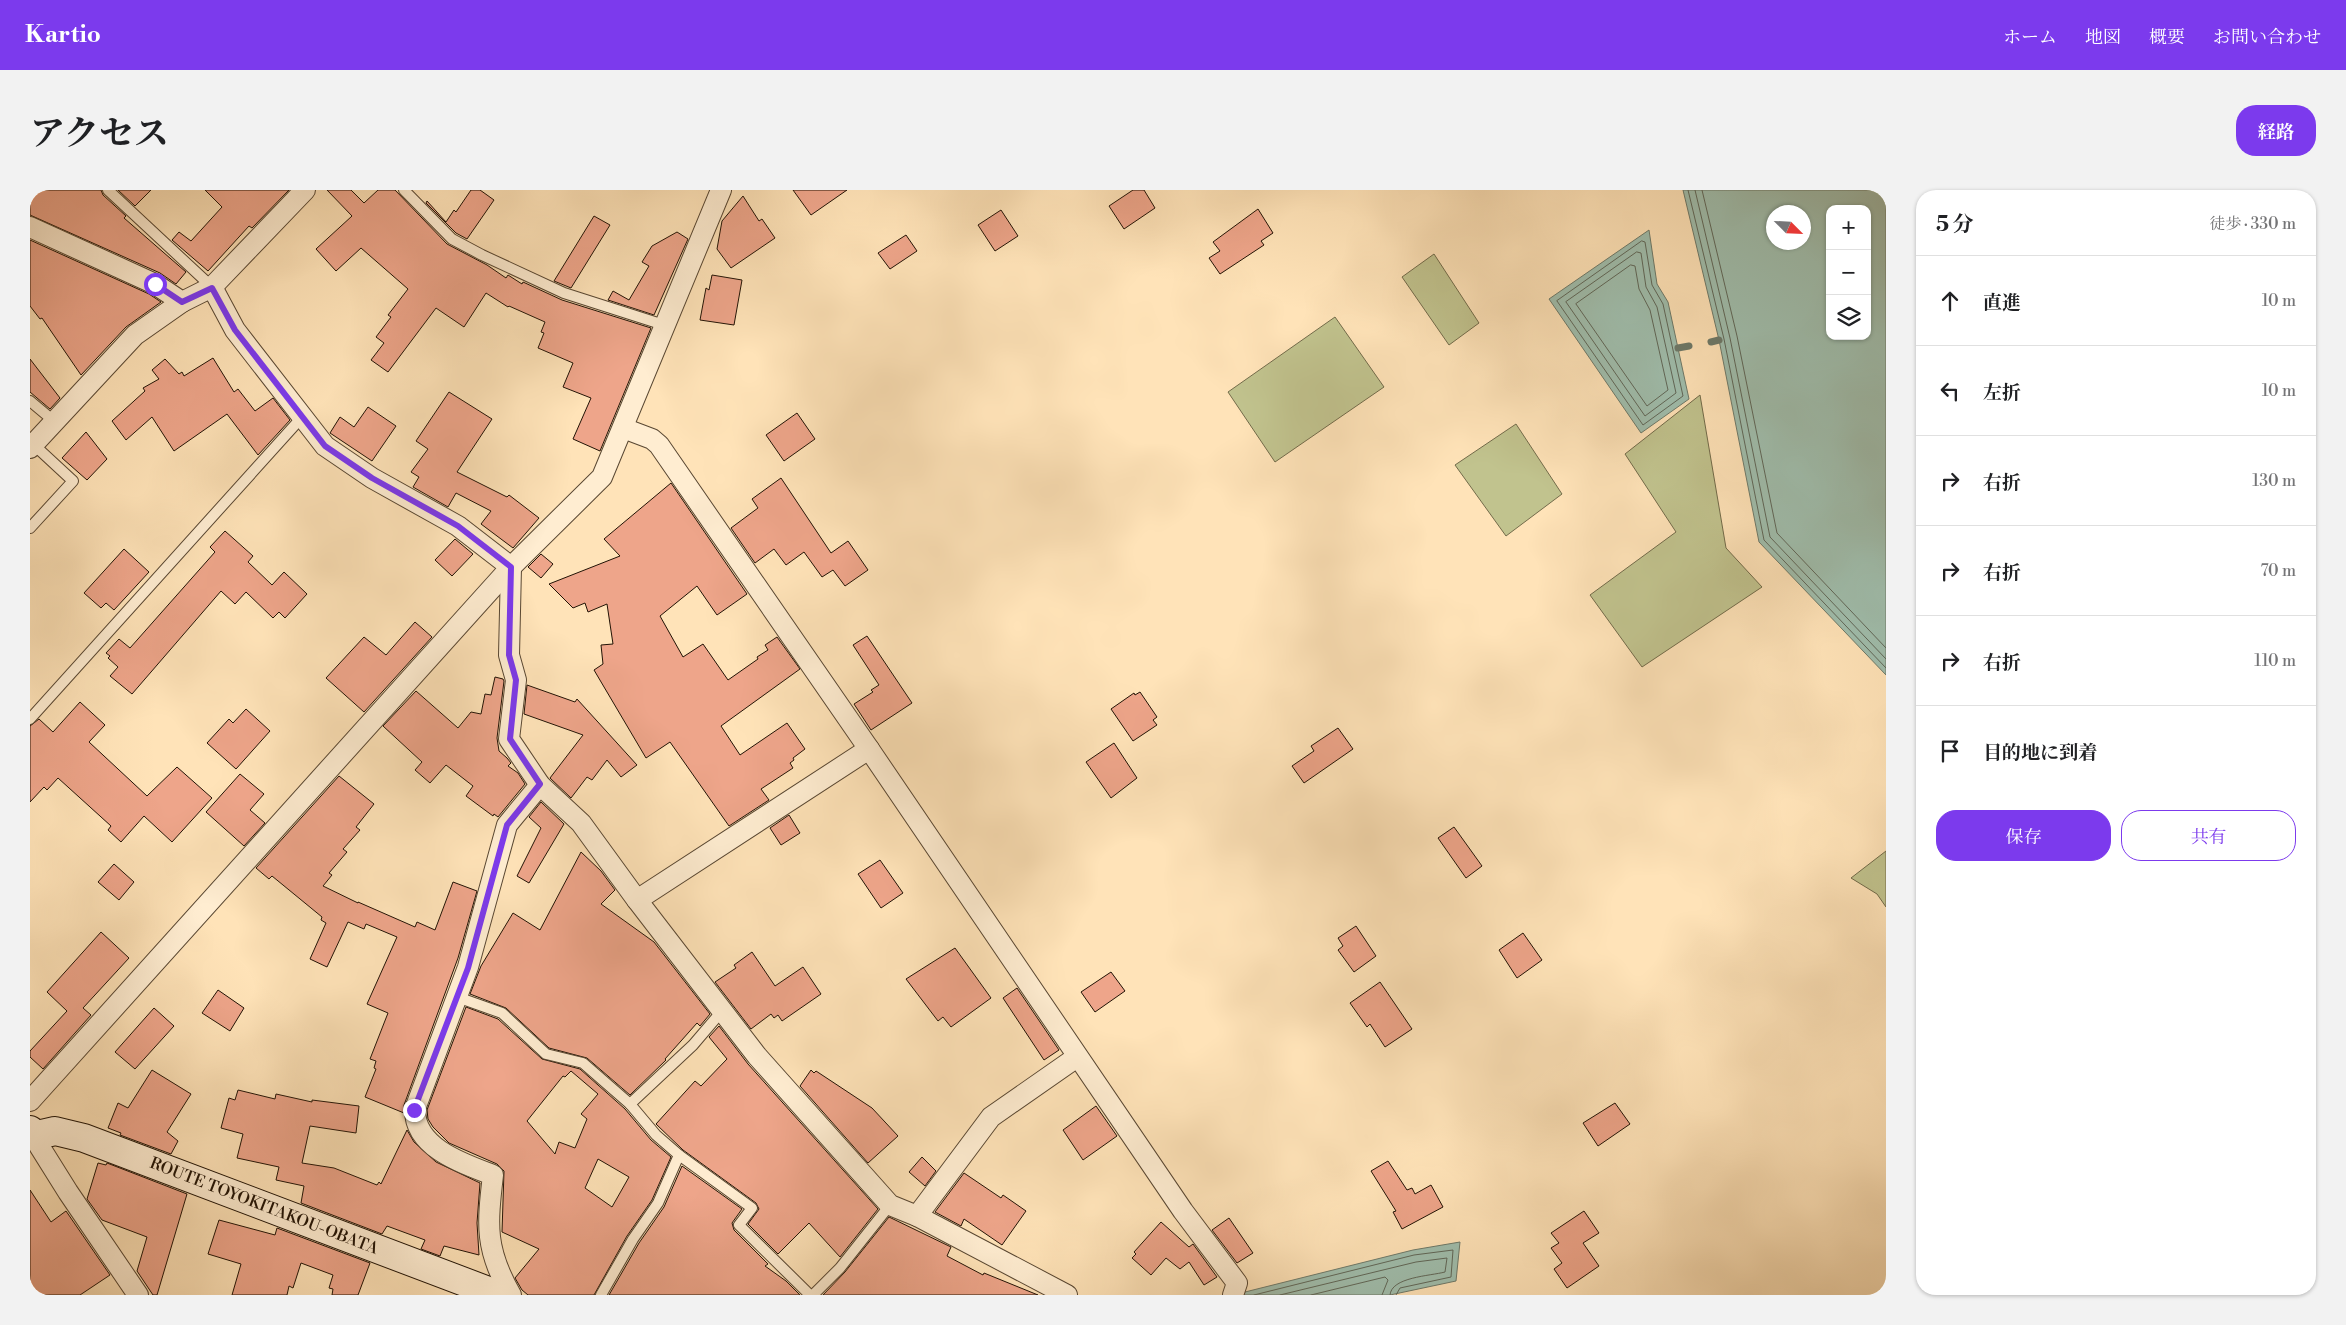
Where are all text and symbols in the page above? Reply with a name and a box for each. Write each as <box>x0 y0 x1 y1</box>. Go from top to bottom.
text: Kartio <box>25 20 101 50</box>
text: ホーム <box>2003 26 2057 49</box>
text: 地図 <box>2085 26 2121 49</box>
text: 概要 <box>2149 26 2185 49</box>
text: お問い合わせ <box>2213 26 2321 49</box>
button: 経路 <box>2236 105 2316 156</box>
text: アクセス <box>30 113 169 156</box>
north arrow <box>1766 205 1811 250</box>
map controls <box>1826 205 1871 340</box>
button: + <box>1826 205 1871 250</box>
text: 5 分 <box>1936 212 1973 238</box>
text: 徒歩 · 330 m <box>2209 214 2296 234</box>
button: − <box>1826 250 1871 295</box>
route start <box>144 273 167 296</box>
icon: ahead <box>1936 287 1964 315</box>
text: 直進 <box>1983 291 2021 315</box>
text: 10 m <box>2262 291 2296 311</box>
button: layers <box>1826 295 1871 340</box>
icon: left <box>1936 377 1964 405</box>
text: 左折 <box>1983 381 2021 405</box>
text: 10 m <box>2262 381 2296 401</box>
icon: right <box>1936 467 1964 495</box>
text: 右折 <box>1983 471 2021 495</box>
text: 130 m <box>2252 471 2296 491</box>
icon: right <box>1936 557 1964 585</box>
text: 右折 <box>1983 561 2021 585</box>
text: 70 m <box>2260 561 2296 581</box>
icon: right <box>1936 647 1964 675</box>
text: 右折 <box>1983 651 2021 675</box>
text: 110 m <box>2254 651 2296 671</box>
icon: arrive <box>1936 737 1964 765</box>
text: 目的地に到着 <box>1983 741 2097 765</box>
button: 保存 <box>1936 810 2111 861</box>
button: 共有 <box>2121 810 2296 861</box>
route end <box>403 1099 426 1122</box>
street label: ROUTE TOYOKITAKOU-OBATA <box>147 1153 382 1259</box>

